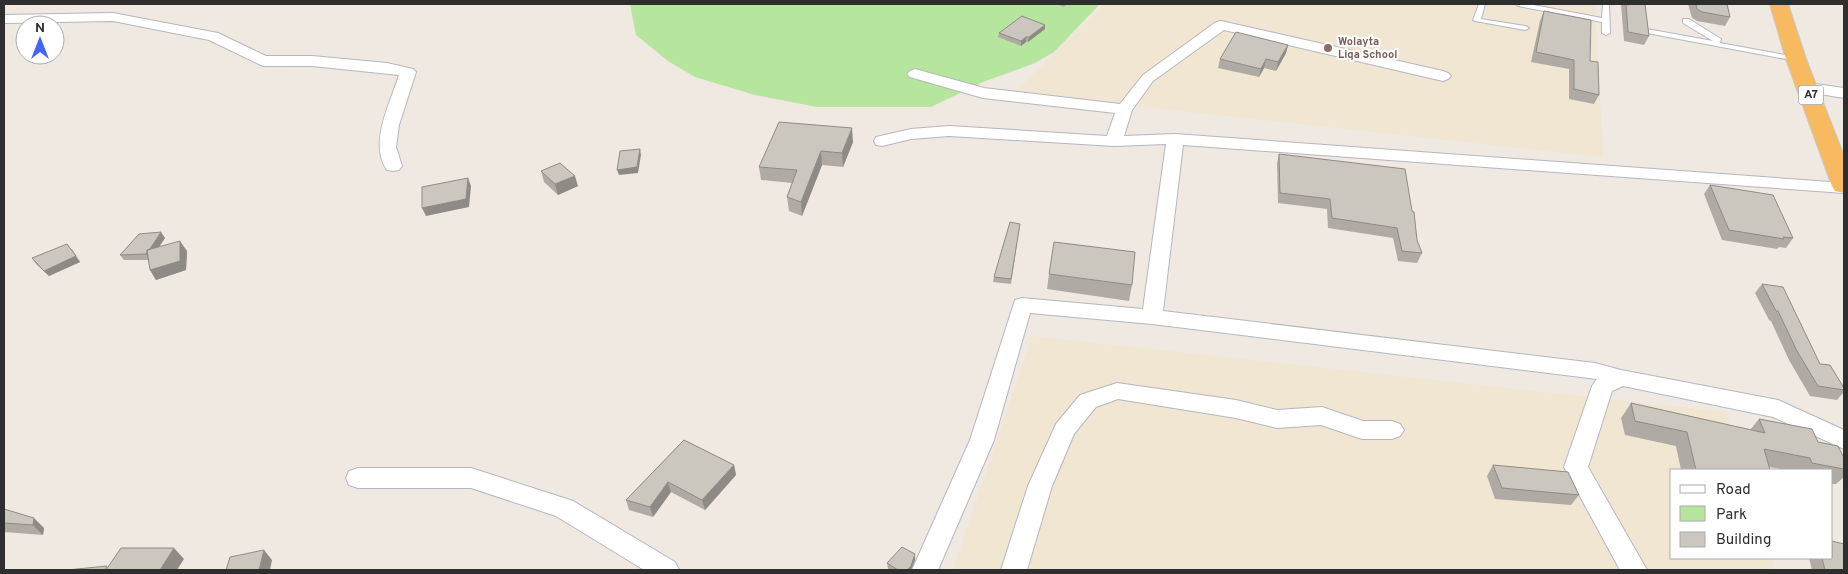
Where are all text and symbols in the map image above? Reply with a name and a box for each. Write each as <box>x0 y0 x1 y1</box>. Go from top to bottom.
north arrow <box>15 15 65 65</box>
text: N <box>35 20 45 37</box>
place label: Wolayta Liqa School <box>1338 35 1397 62</box>
marker: Wolayta Liqa School <box>1322 42 1334 54</box>
road number: A7 <box>1798 86 1824 104</box>
legend <box>1670 469 1833 559</box>
text: Road <box>1716 481 1751 500</box>
text: Park <box>1716 506 1747 525</box>
text: Building <box>1716 531 1771 550</box>

